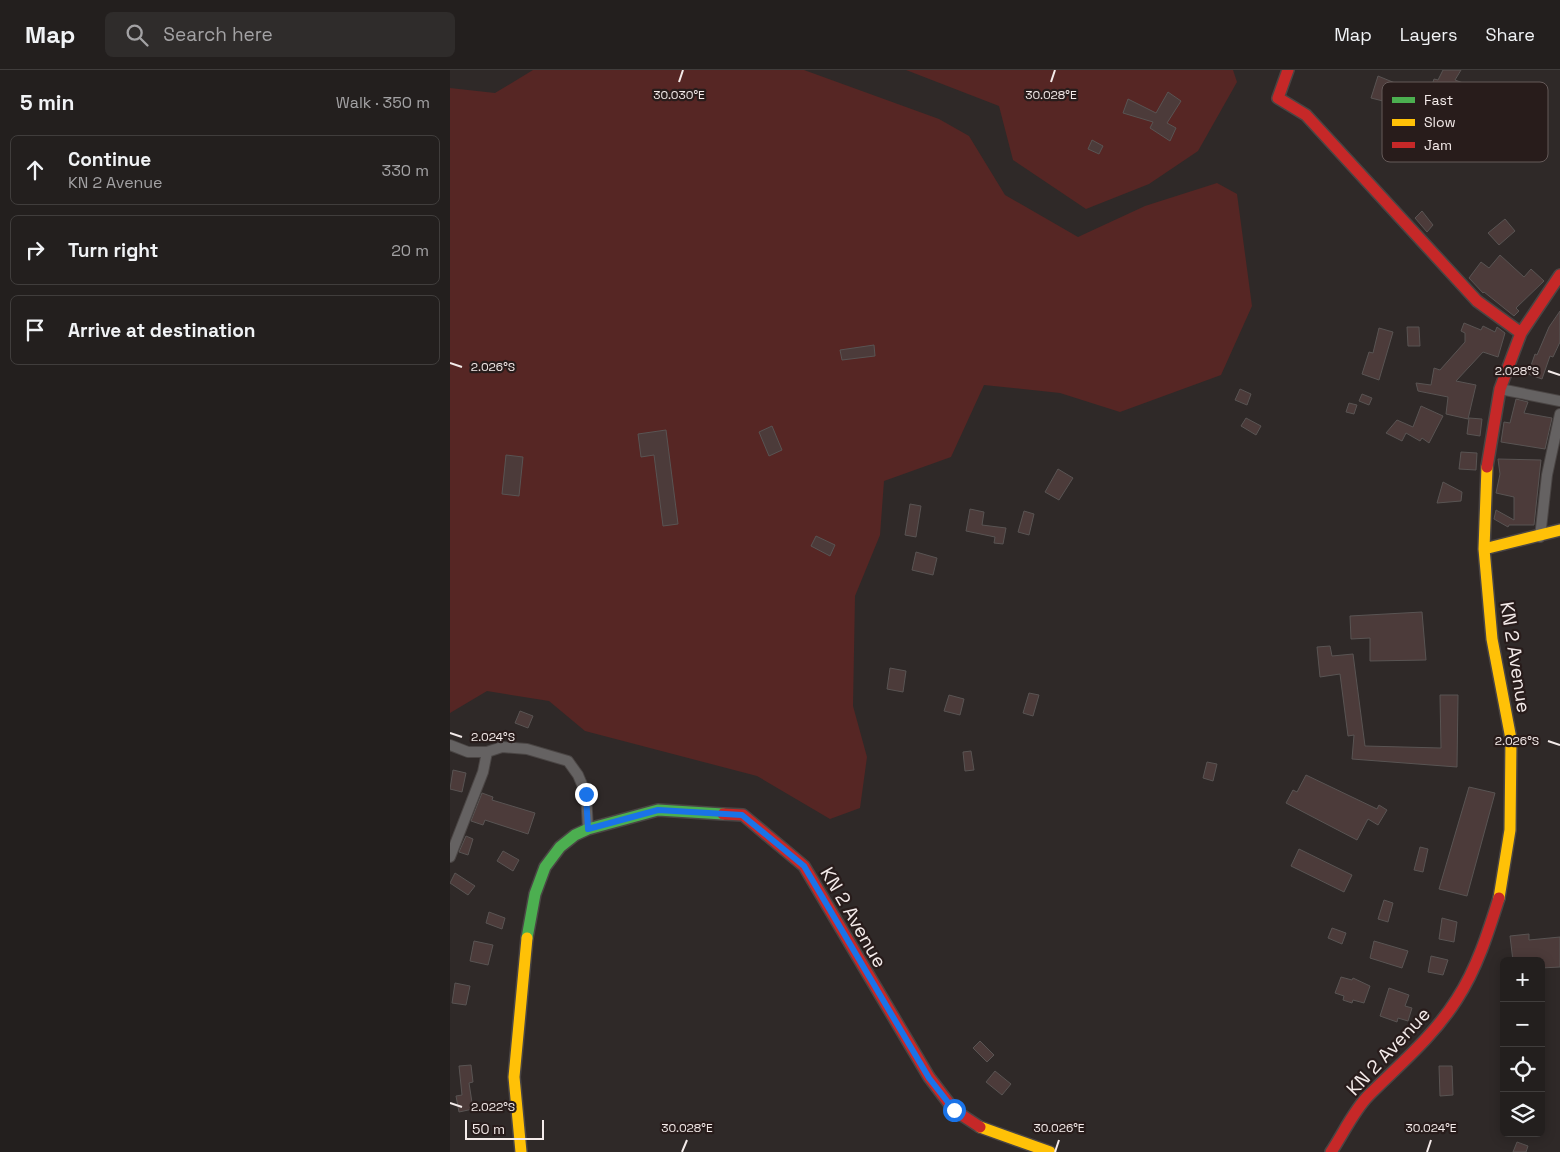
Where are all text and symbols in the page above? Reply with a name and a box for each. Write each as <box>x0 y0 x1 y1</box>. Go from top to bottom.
search box <box>105 12 455 57</box>
text: Map <box>25 19 75 50</box>
icon: search <box>123 21 151 49</box>
text: Search here <box>163 22 273 47</box>
text: Map <box>1334 23 1372 46</box>
text: Layers <box>1400 23 1457 46</box>
text: Share <box>1485 23 1535 46</box>
legend <box>1382 82 1548 162</box>
text: 30.030°E <box>653 87 705 103</box>
text: 30.028°E <box>1025 87 1077 103</box>
text: 5 min <box>20 89 74 116</box>
text: Fast <box>1424 91 1453 109</box>
text: Walk · 350 m <box>336 92 430 113</box>
text: Slow <box>1424 113 1456 131</box>
text: Jam <box>1424 136 1452 154</box>
text: Continue <box>68 147 151 172</box>
icon: ahead <box>21 156 49 184</box>
text: 330 m <box>382 160 429 181</box>
text: KN 2 Avenue <box>68 172 163 193</box>
icon: right <box>21 236 49 264</box>
text: Turn right <box>68 238 158 263</box>
text: 20 m <box>391 240 429 261</box>
icon: arrive <box>21 316 49 344</box>
text: Arrive at destination <box>68 318 256 343</box>
text: 2.026°S <box>471 359 515 375</box>
text: 2.028°S <box>1495 363 1539 379</box>
street label: KN 2 Avenue <box>1494 600 1537 714</box>
text: 2.024°S <box>471 729 515 745</box>
text: 2.026°S <box>1495 733 1539 749</box>
route end <box>575 783 598 806</box>
street label: KN 2 Avenue <box>815 862 892 972</box>
map controls <box>1500 957 1545 1137</box>
button: + <box>1500 957 1545 1002</box>
street label: KN 2 Avenue <box>1341 1002 1436 1101</box>
button: − <box>1500 1002 1545 1047</box>
button: locate <box>1500 1047 1545 1092</box>
button: layers <box>1500 1092 1545 1137</box>
text: 2.022°S <box>471 1099 515 1115</box>
route start <box>943 1099 966 1122</box>
scale bar <box>465 1117 544 1140</box>
text: 50 m <box>472 1120 505 1138</box>
text: 30.028°E <box>661 1120 713 1136</box>
text: 30.026°E <box>1033 1120 1085 1136</box>
text: 30.024°E <box>1405 1120 1457 1136</box>

